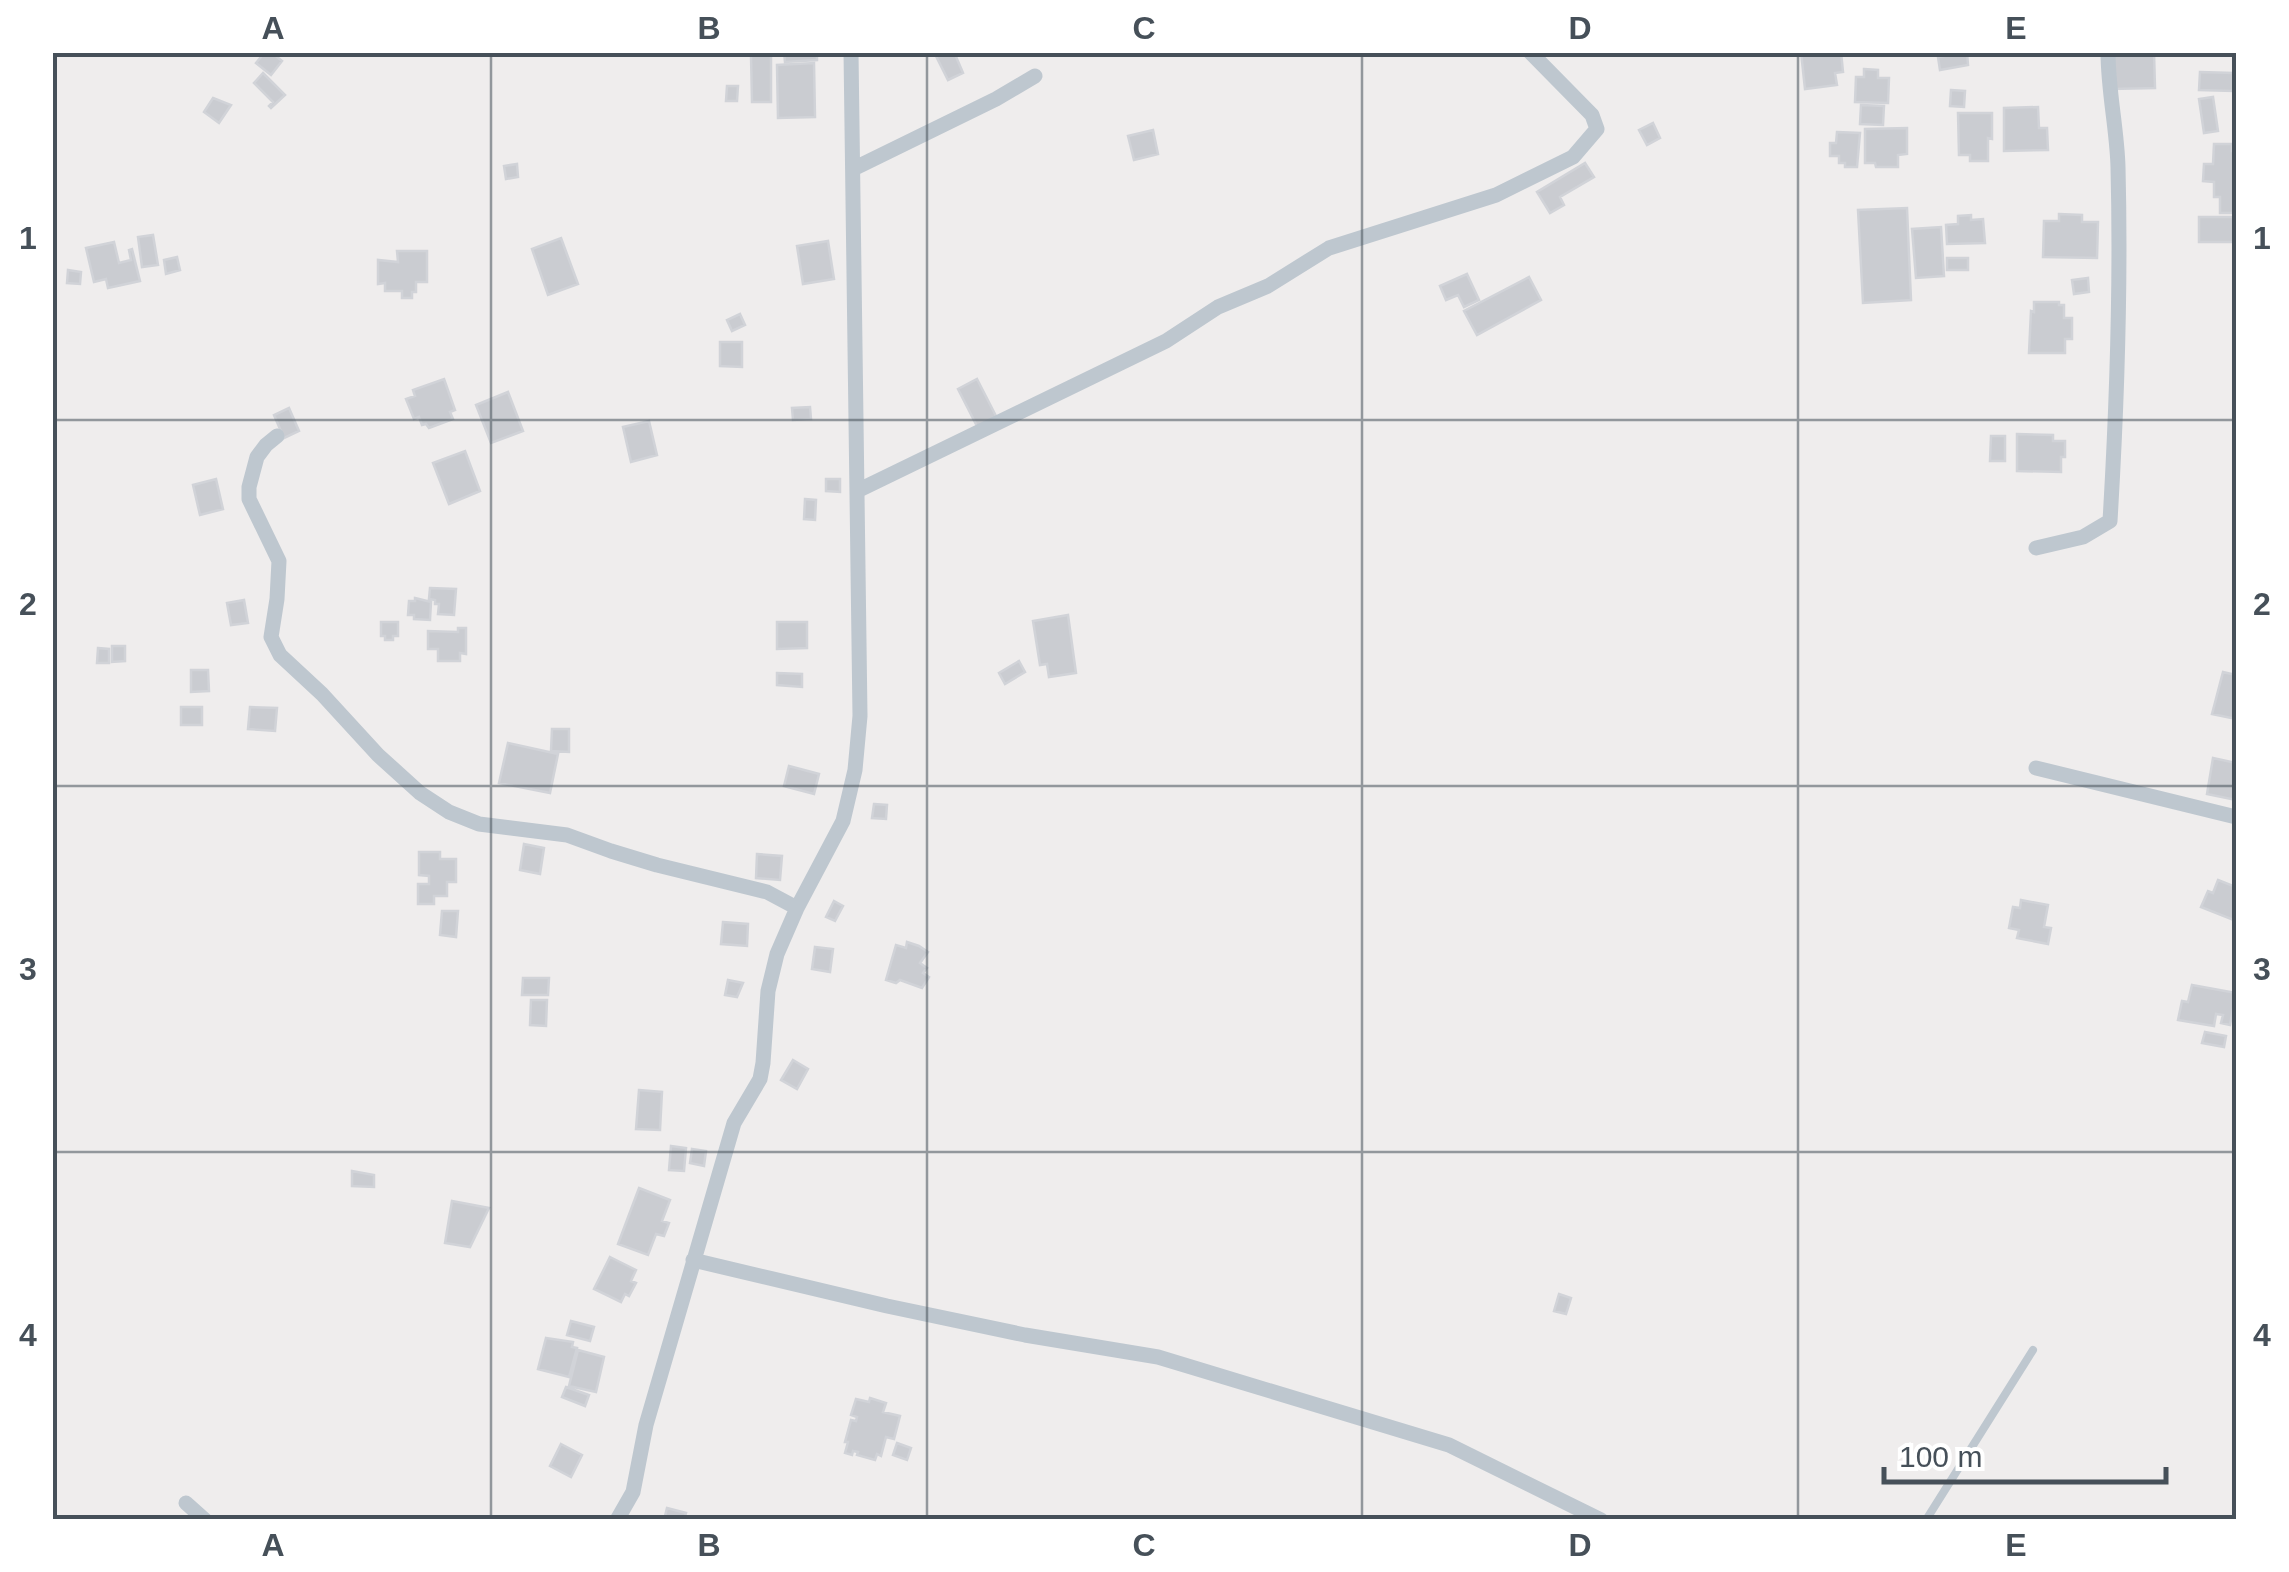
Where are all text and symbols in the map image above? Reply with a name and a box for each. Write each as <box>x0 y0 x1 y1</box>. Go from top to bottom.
text: A <box>261 10 285 46</box>
text: B <box>697 10 721 46</box>
text: C <box>1132 10 1156 46</box>
text: D <box>1568 10 1592 46</box>
text: E <box>2005 10 2027 46</box>
text: 1 <box>19 220 37 256</box>
text: 1 <box>2253 220 2271 256</box>
text: 2 <box>19 586 37 622</box>
text: 2 <box>2253 586 2271 622</box>
text: 3 <box>19 951 37 987</box>
text: 3 <box>2253 951 2271 987</box>
text: 4 <box>19 1317 37 1353</box>
text: 4 <box>2253 1317 2271 1353</box>
scale bar <box>1884 1422 2166 1484</box>
text: 100 m <box>1899 1440 1982 1473</box>
text: A <box>261 1527 285 1563</box>
text: B <box>697 1527 721 1563</box>
text: C <box>1132 1527 1156 1563</box>
text: D <box>1568 1527 1592 1563</box>
text: E <box>2005 1527 2027 1563</box>

